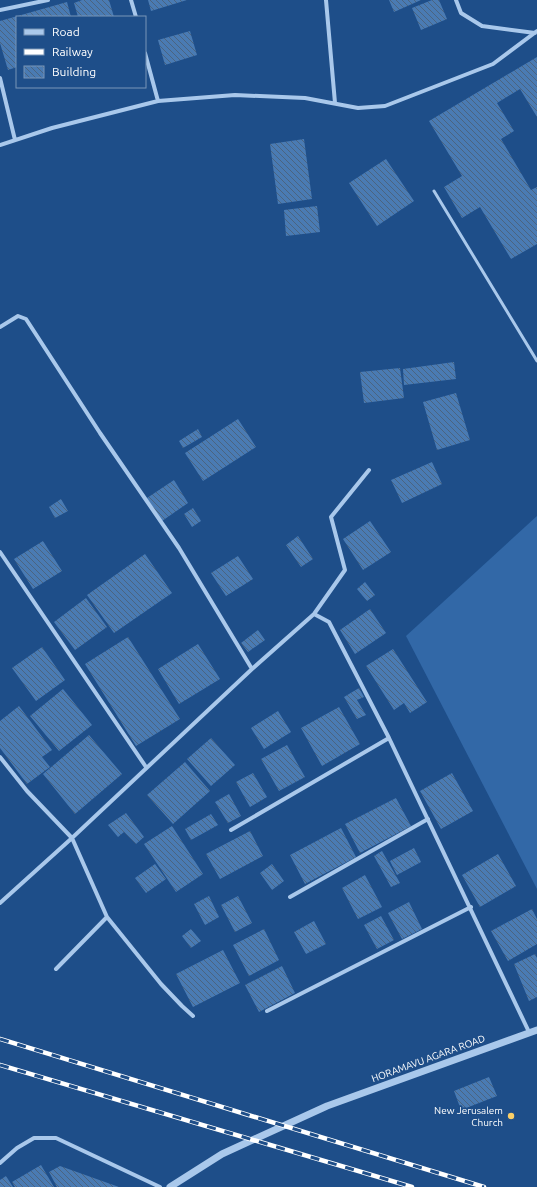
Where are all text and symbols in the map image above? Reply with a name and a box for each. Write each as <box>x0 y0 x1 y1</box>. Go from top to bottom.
legend <box>16 16 146 88</box>
text: Road <box>52 25 80 38</box>
text: Railway <box>52 45 93 58</box>
text: Building <box>52 65 96 78</box>
street label: HORAMAVU AGARA ROAD <box>370 1033 487 1084</box>
place label: New Jerusalem Church <box>434 1105 503 1128</box>
marker: New Jerusalem Church <box>506 1111 516 1121</box>

